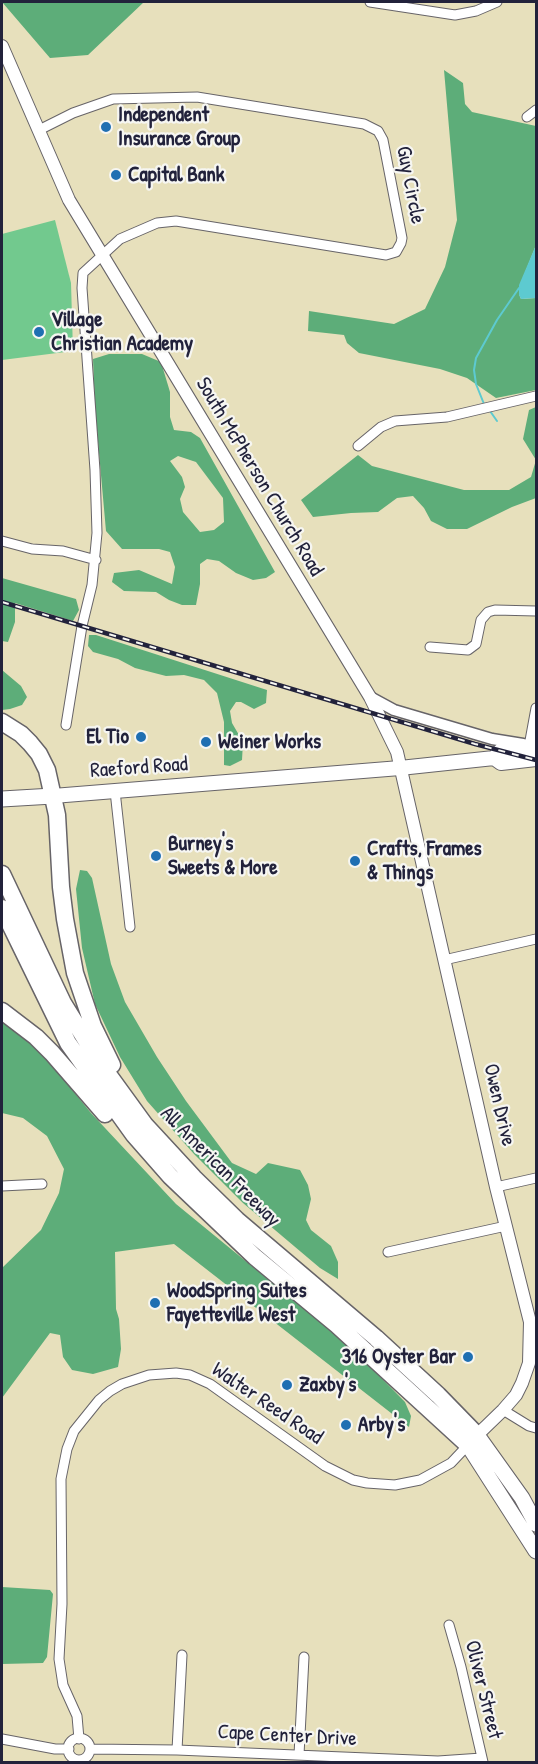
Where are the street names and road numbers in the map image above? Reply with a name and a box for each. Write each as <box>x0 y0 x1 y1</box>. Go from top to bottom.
street label: Guy Circle <box>390 144 430 226</box>
street label: South McPherson Church Road <box>190 373 328 581</box>
street label: Raeford Road <box>89 752 189 784</box>
street label: Owen Drive <box>477 1061 521 1149</box>
street label: All American Freeway <box>155 1102 285 1232</box>
street label: Walter Reed Road <box>207 1358 327 1450</box>
street label: Oliver Street <box>459 1638 507 1742</box>
street label: Cape Center Drive <box>217 1720 357 1752</box>

